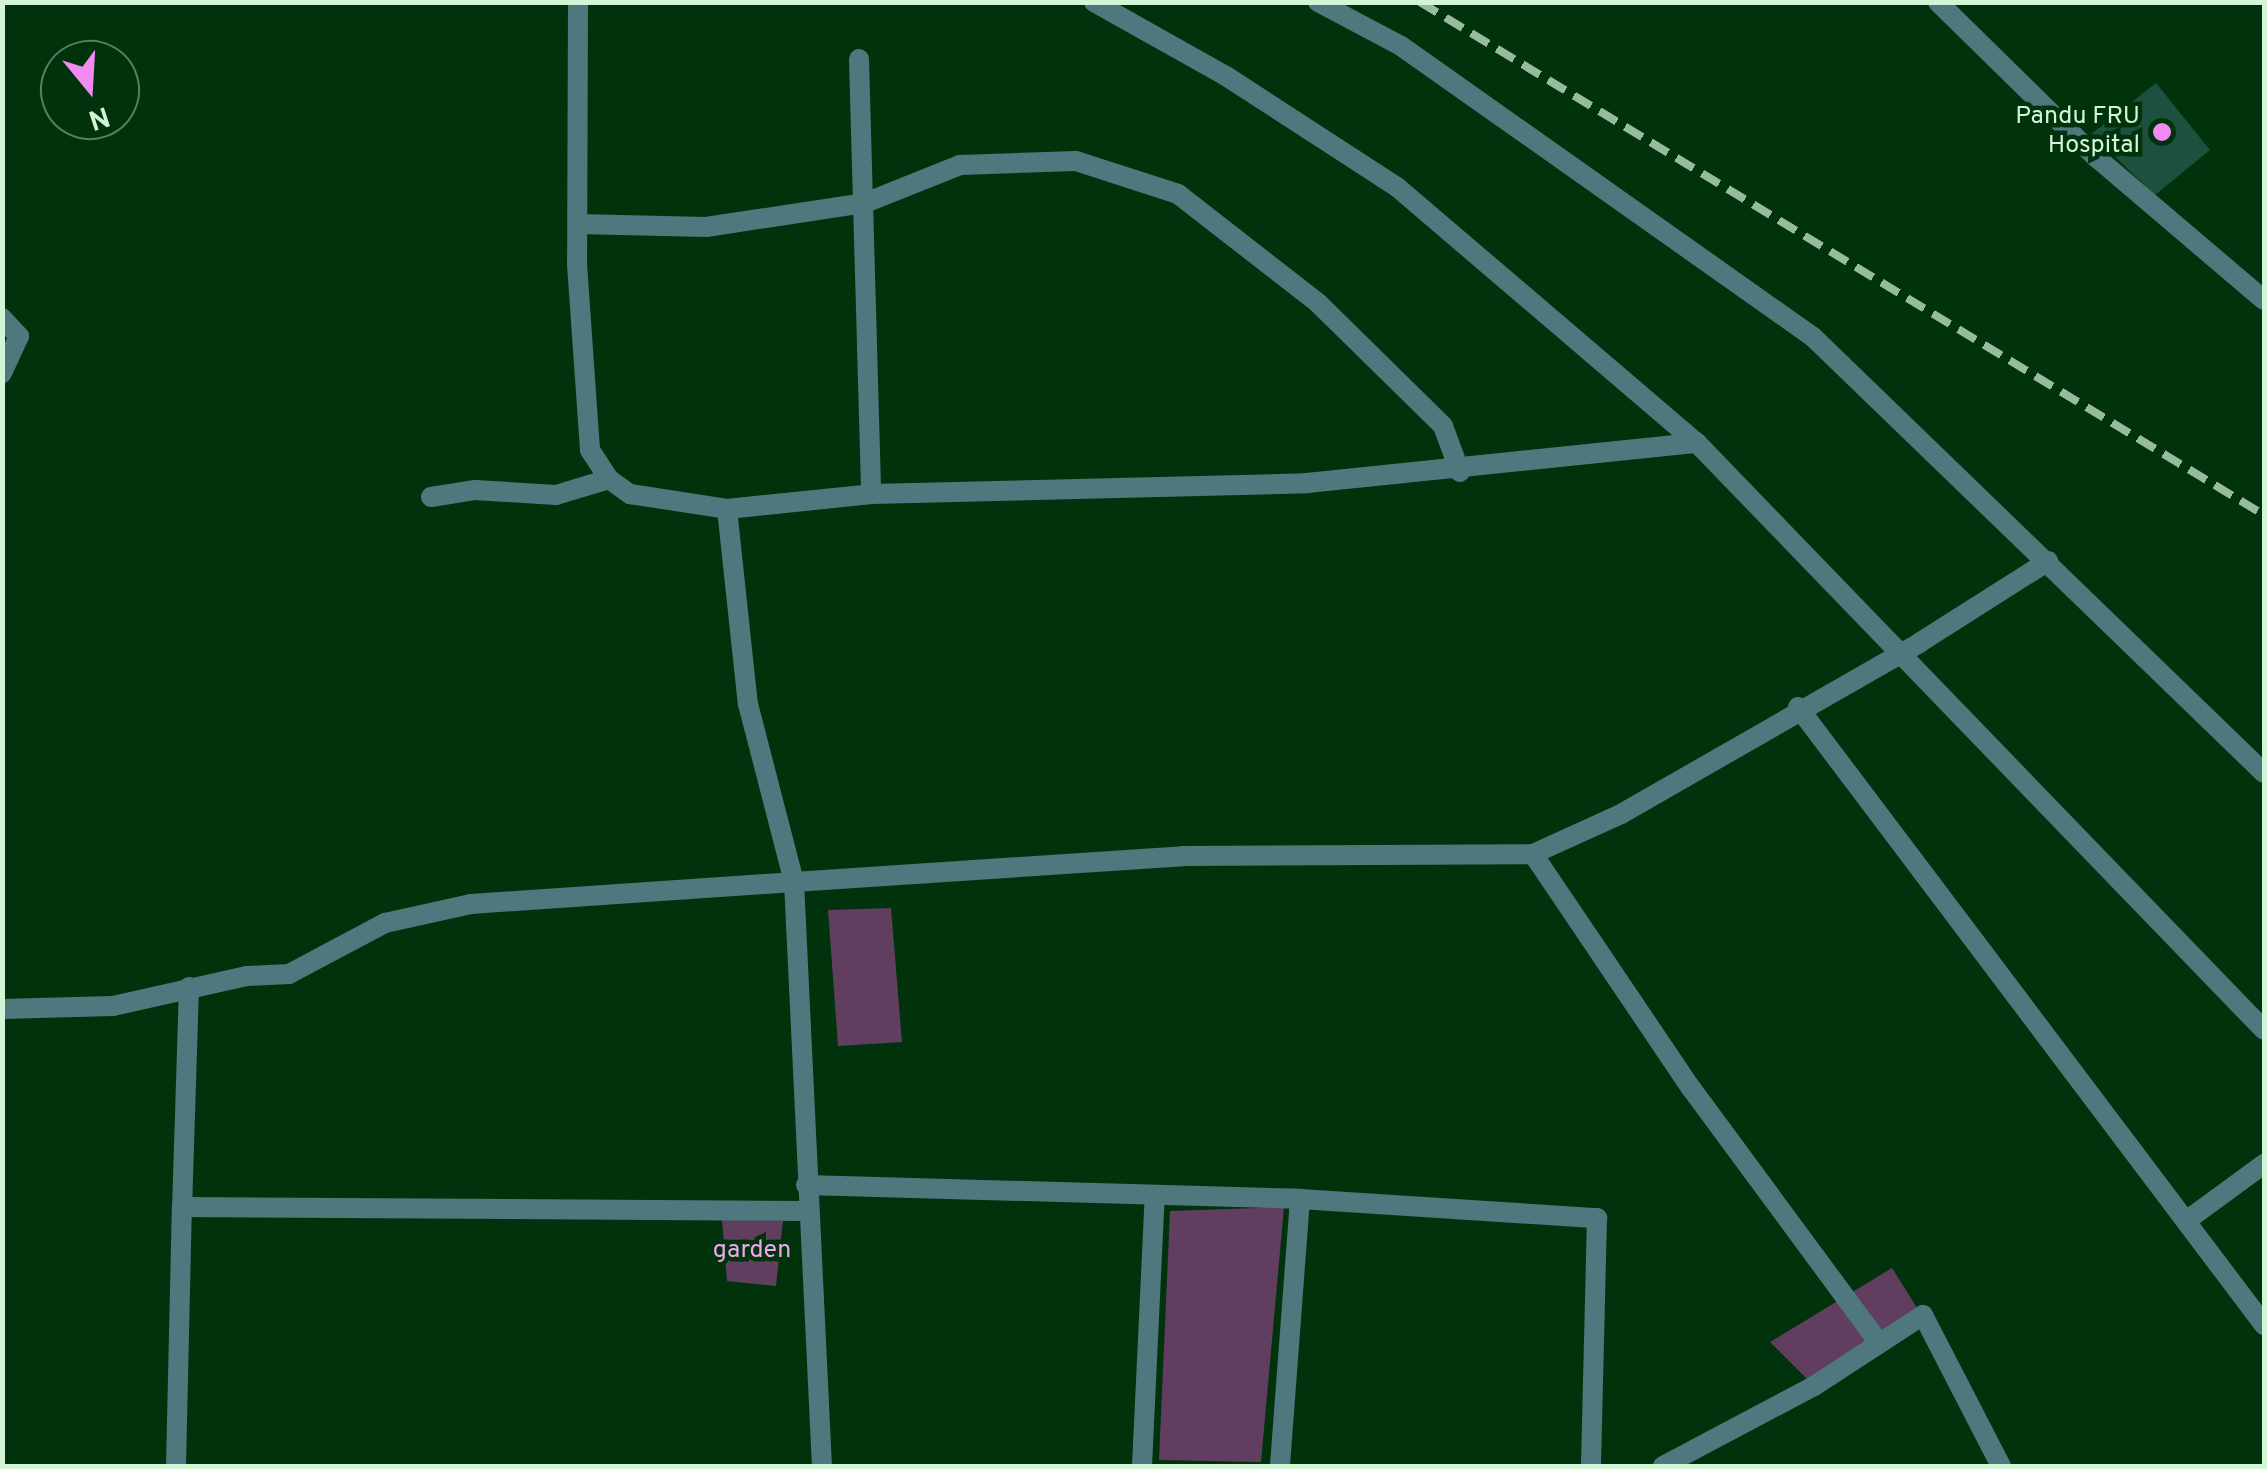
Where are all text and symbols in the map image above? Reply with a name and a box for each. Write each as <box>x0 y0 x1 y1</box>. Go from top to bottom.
north arrow <box>40 40 140 140</box>
text: N <box>84 96 114 137</box>
place label: Pandu FRU Hospital <box>2015 103 2140 162</box>
marker: Pandu FRU Hospital <box>2149 119 2175 145</box>
park label: garden <box>713 1236 791 1266</box>

